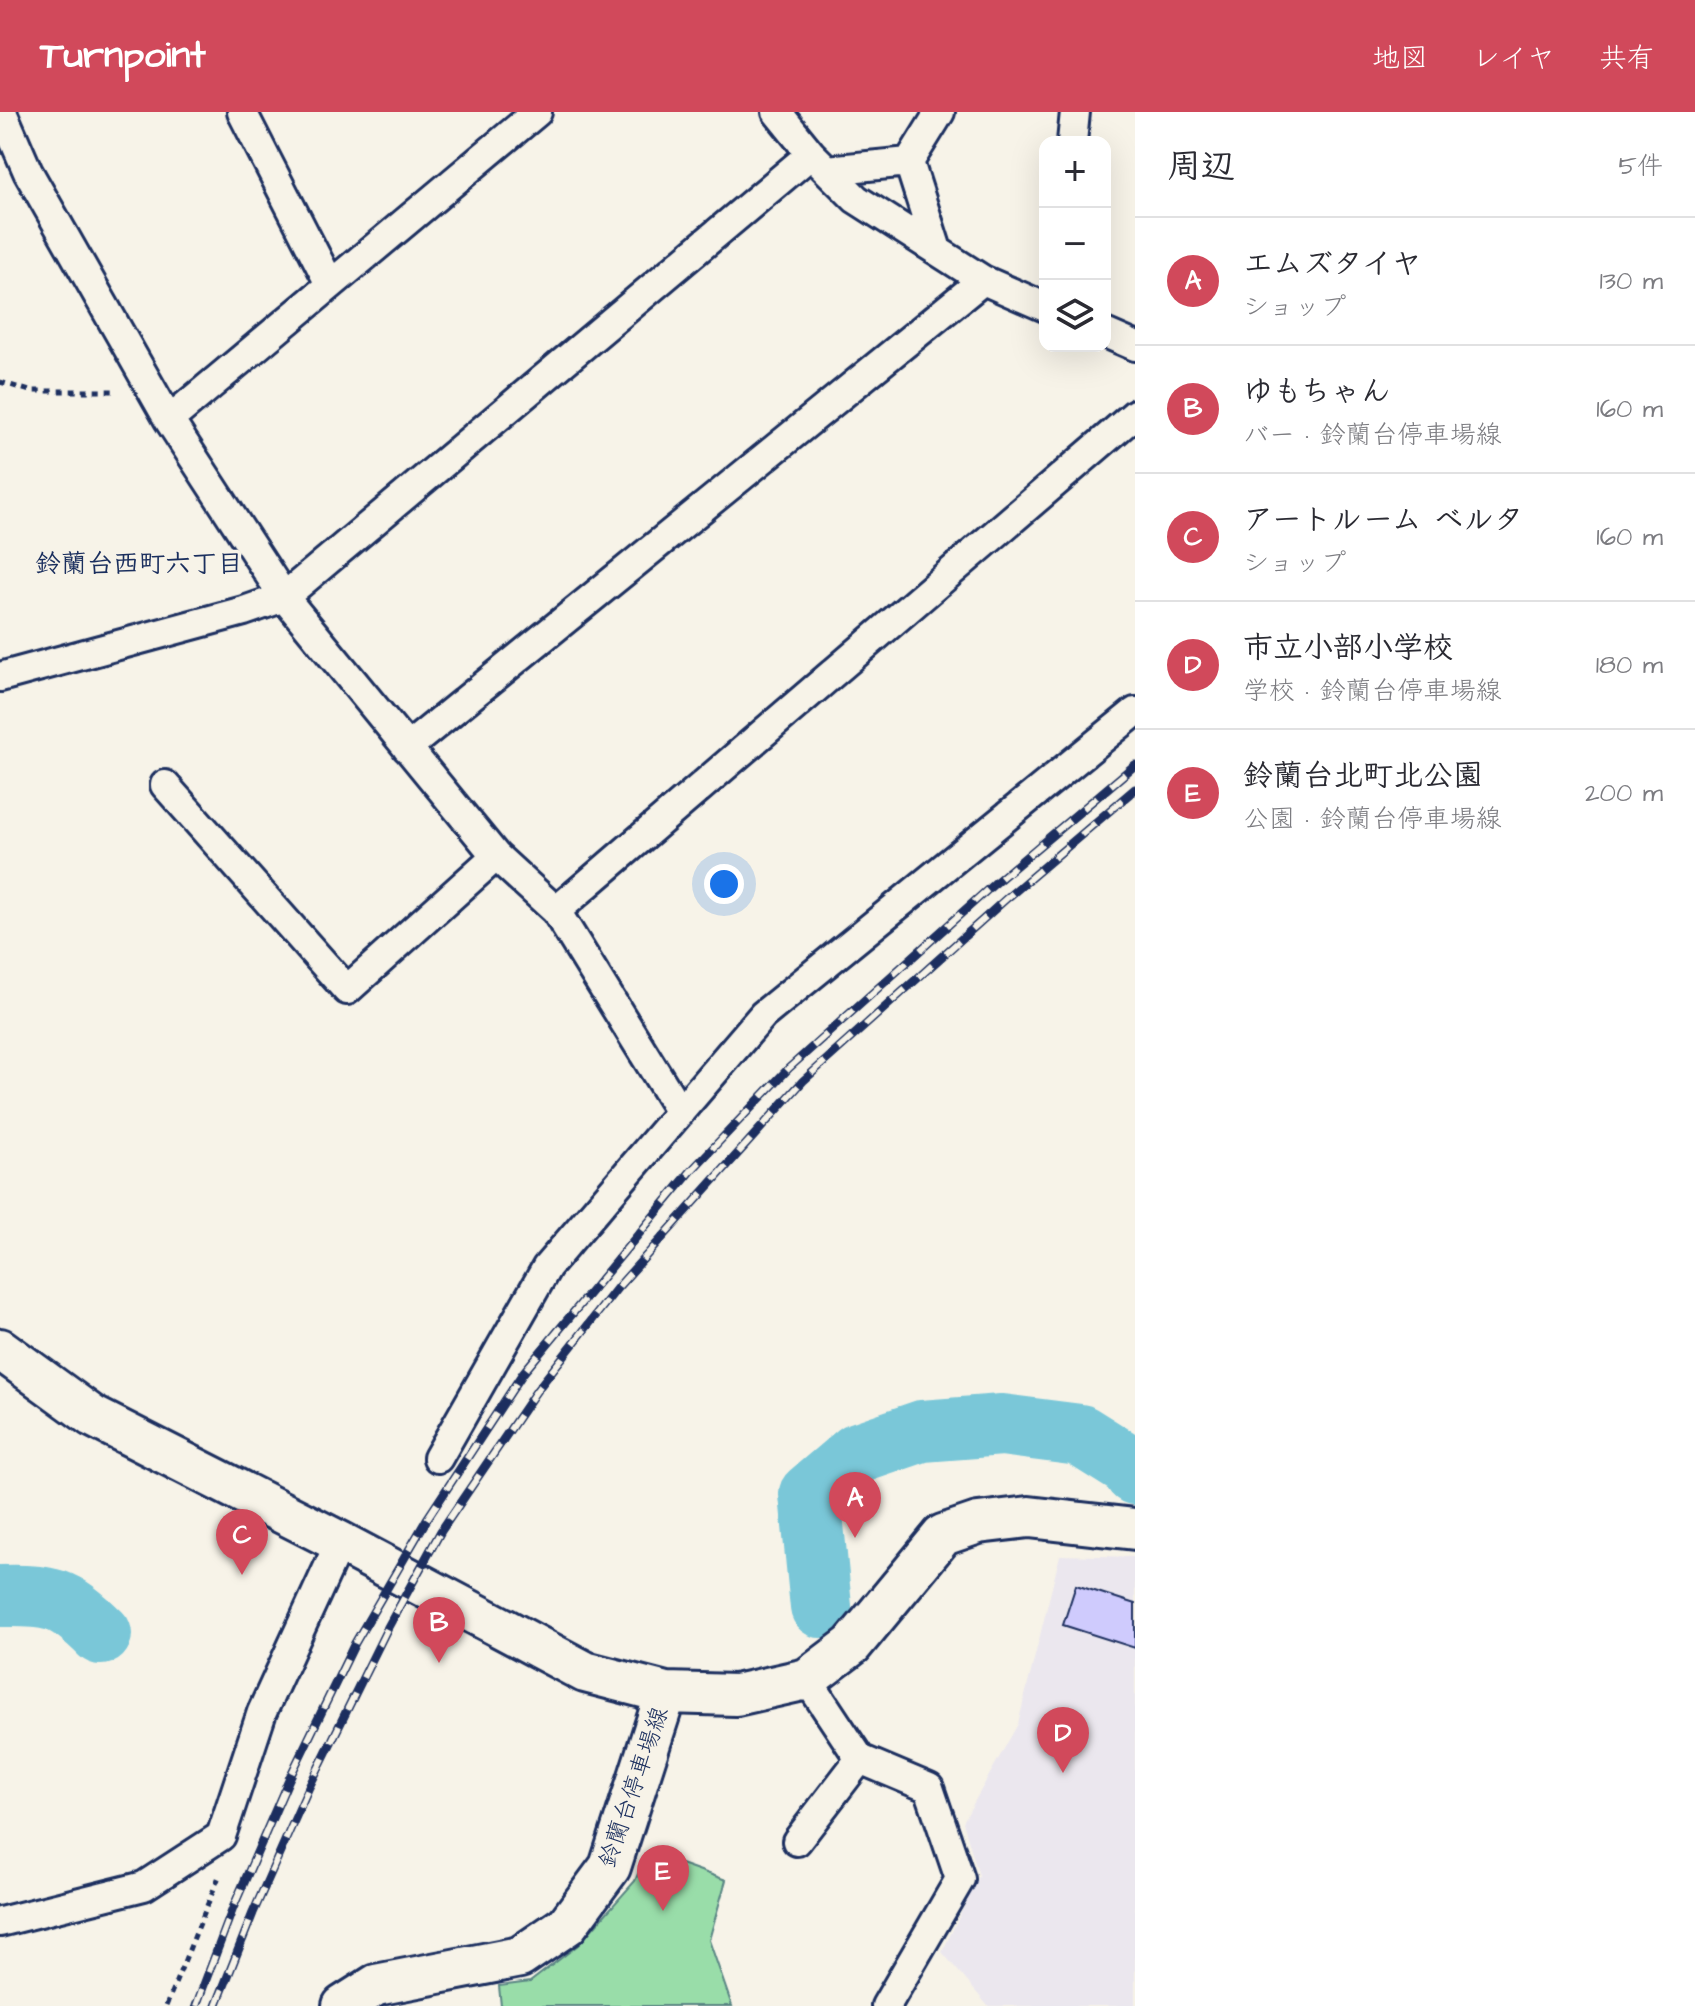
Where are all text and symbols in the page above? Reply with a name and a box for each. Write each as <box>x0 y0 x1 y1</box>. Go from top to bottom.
text: Turnpoint <box>40 30 206 82</box>
text: 地図 <box>1372 39 1428 78</box>
text: レイヤ <box>1472 39 1555 78</box>
text: 共有 <box>1599 39 1655 78</box>
map controls <box>1039 136 1111 352</box>
button: + <box>1039 136 1111 208</box>
text: 周辺 <box>1167 143 1235 191</box>
text: 5件 <box>1619 148 1663 184</box>
button: − <box>1039 208 1111 280</box>
text: エムズタイヤ <box>1243 243 1422 285</box>
text: A <box>1185 263 1201 299</box>
text: 130 m <box>1599 263 1663 299</box>
button: layers <box>1039 280 1111 352</box>
text: ショップ <box>1243 289 1346 325</box>
text: ゆもちゃん <box>1243 371 1391 413</box>
text: B <box>1184 391 1202 427</box>
text: 160 m <box>1596 391 1663 427</box>
text: バー · 鈴蘭台停車場線 <box>1243 417 1501 453</box>
text: アートルーム ベルタ <box>1243 499 1524 541</box>
text: C <box>1184 519 1202 555</box>
text: 160 m <box>1596 519 1663 555</box>
text: ショップ <box>1243 545 1346 581</box>
district label: 鈴蘭台西町六丁目 <box>35 546 243 582</box>
text: 市立小部小学校 <box>1243 627 1453 669</box>
text: D <box>1185 647 1201 683</box>
text: 180 m <box>1596 647 1663 683</box>
text: 学校 · 鈴蘭台停車場線 <box>1243 673 1501 709</box>
text: 鈴蘭台北町北公園 <box>1243 755 1483 797</box>
text: E <box>1185 775 1201 811</box>
text: 200 m <box>1585 775 1663 811</box>
text: 公園 · 鈴蘭台停車場線 <box>1243 801 1501 837</box>
your location <box>704 864 744 904</box>
pin: A <box>829 1472 881 1538</box>
pin: C <box>216 1509 268 1575</box>
pin: B <box>413 1597 465 1663</box>
street label: 鈴蘭台停車場線 <box>591 1702 677 1872</box>
pin: D <box>1037 1707 1089 1773</box>
pin: E <box>637 1845 689 1911</box>

